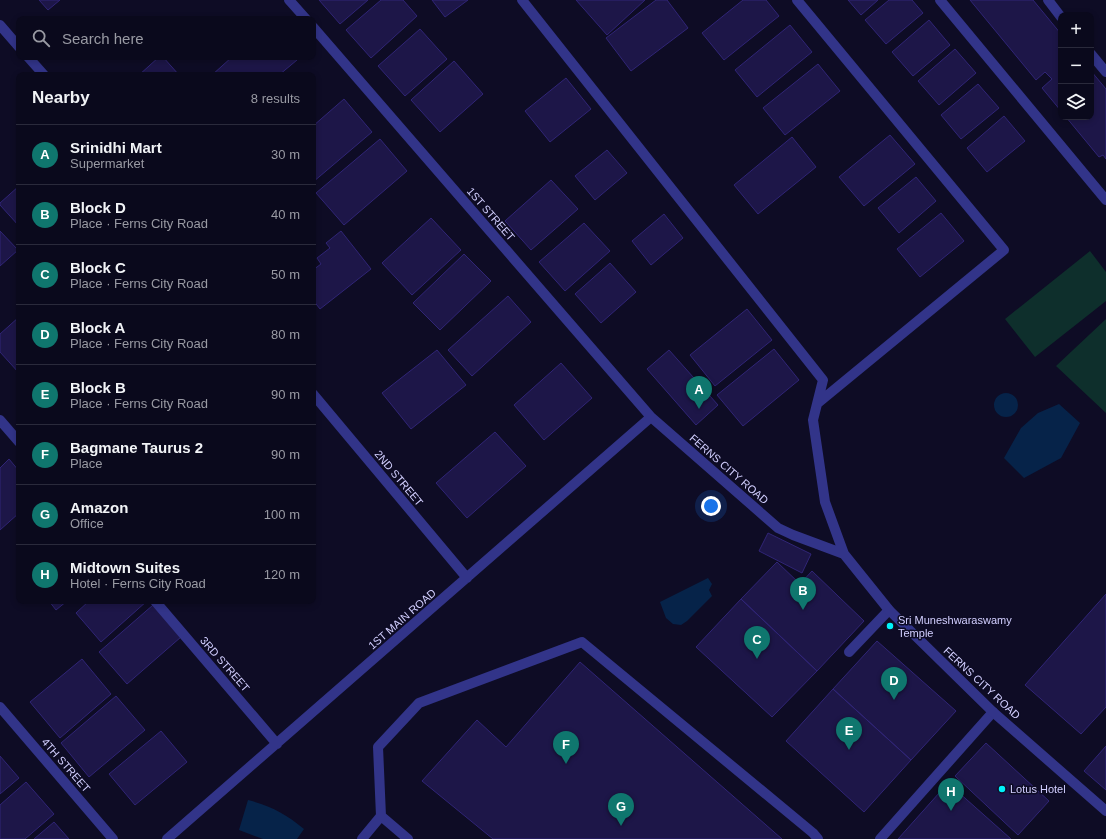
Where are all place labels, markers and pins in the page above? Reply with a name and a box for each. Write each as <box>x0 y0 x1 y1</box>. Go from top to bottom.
pin: A <box>686 376 712 409</box>
pin: B <box>790 577 816 610</box>
place label: Sri Muneshwaraswamy Temple <box>898 614 1012 639</box>
marker: Sri Muneshwaraswamy Temple <box>885 621 895 631</box>
pin: C <box>744 626 770 659</box>
pin: D <box>881 667 907 700</box>
pin: E <box>836 717 862 750</box>
pin: F <box>553 731 579 764</box>
pin: H <box>938 778 964 811</box>
place label: Lotus Hotel <box>1010 783 1066 795</box>
marker: Lotus Hotel <box>997 784 1007 794</box>
pin: G <box>608 793 634 826</box>

